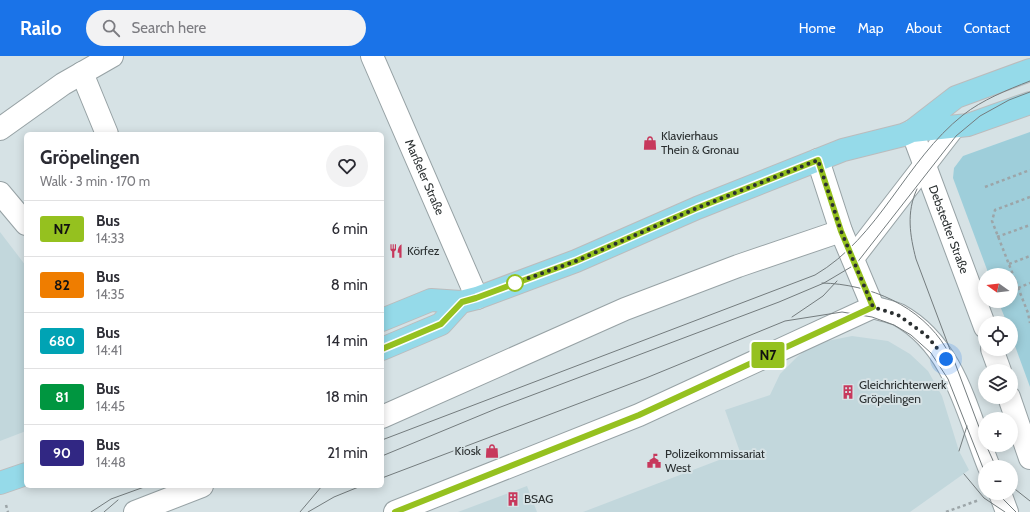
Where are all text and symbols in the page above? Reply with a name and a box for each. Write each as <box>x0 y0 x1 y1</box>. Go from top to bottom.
search box <box>86 10 366 46</box>
text: Railo <box>20 17 62 40</box>
icon: search <box>100 17 122 39</box>
text: Search here <box>132 19 206 37</box>
text: Home <box>799 19 836 37</box>
text: Map <box>858 19 883 37</box>
text: About <box>905 19 942 37</box>
text: Contact <box>964 19 1010 37</box>
place label: Klavierhaus Thein & Gronau <box>661 128 739 157</box>
shop icon: Klavierhaus Thein & Gronau <box>642 135 658 151</box>
street label: Marßeler Straße <box>402 137 448 217</box>
button: heart <box>326 145 368 187</box>
text: Gröpelingen <box>40 146 140 169</box>
text: Walk · 3 min · 170 m <box>40 173 150 189</box>
street label: Debstedter Straße <box>926 183 972 276</box>
text: Bus <box>96 212 120 230</box>
text: N7 <box>53 220 71 238</box>
text: 6 min <box>331 220 368 238</box>
text: 14:33 <box>96 230 125 246</box>
restaurant icon: Körfez <box>388 243 404 259</box>
place label: Körfez <box>407 243 440 258</box>
text: Bus <box>96 268 120 286</box>
north arrow <box>978 268 1018 308</box>
map controls <box>978 268 1018 500</box>
unlabelled marker <box>506 274 524 292</box>
text: 82 <box>54 276 70 294</box>
text: 8 min <box>331 276 368 294</box>
text: 14:35 <box>96 286 125 302</box>
button: locate <box>978 316 1018 356</box>
text: Bus <box>96 324 120 342</box>
text: 680 <box>49 332 75 350</box>
text: 14 min <box>326 332 368 350</box>
text: 14:41 <box>96 342 122 358</box>
line badge: N7 <box>750 342 786 368</box>
text: N7 <box>759 346 777 364</box>
your location <box>936 349 956 369</box>
button: layers <box>978 364 1018 404</box>
place label: Gleichrichterwerk Gröpelingen <box>859 377 947 406</box>
text: Bus <box>96 380 120 398</box>
building icon: Gleichrichterwerk Gröpelingen <box>840 384 856 400</box>
text: 81 <box>55 388 69 406</box>
text: 18 min <box>326 388 368 406</box>
text: 14:45 <box>96 398 125 414</box>
button: + <box>978 412 1018 452</box>
text: Bus <box>96 436 120 454</box>
place label: Kiosk <box>454 443 482 458</box>
shop icon: Kiosk <box>484 443 500 459</box>
text: 90 <box>53 444 71 462</box>
text: 21 min <box>327 444 368 462</box>
place label: Polizeikommissariat West <box>665 446 765 475</box>
public building icon: Polizeikommissariat West <box>646 453 662 469</box>
text: 14:48 <box>96 454 126 470</box>
button: − <box>978 460 1018 500</box>
building icon: BSAG <box>505 491 521 507</box>
place label: BSAG <box>524 491 553 506</box>

